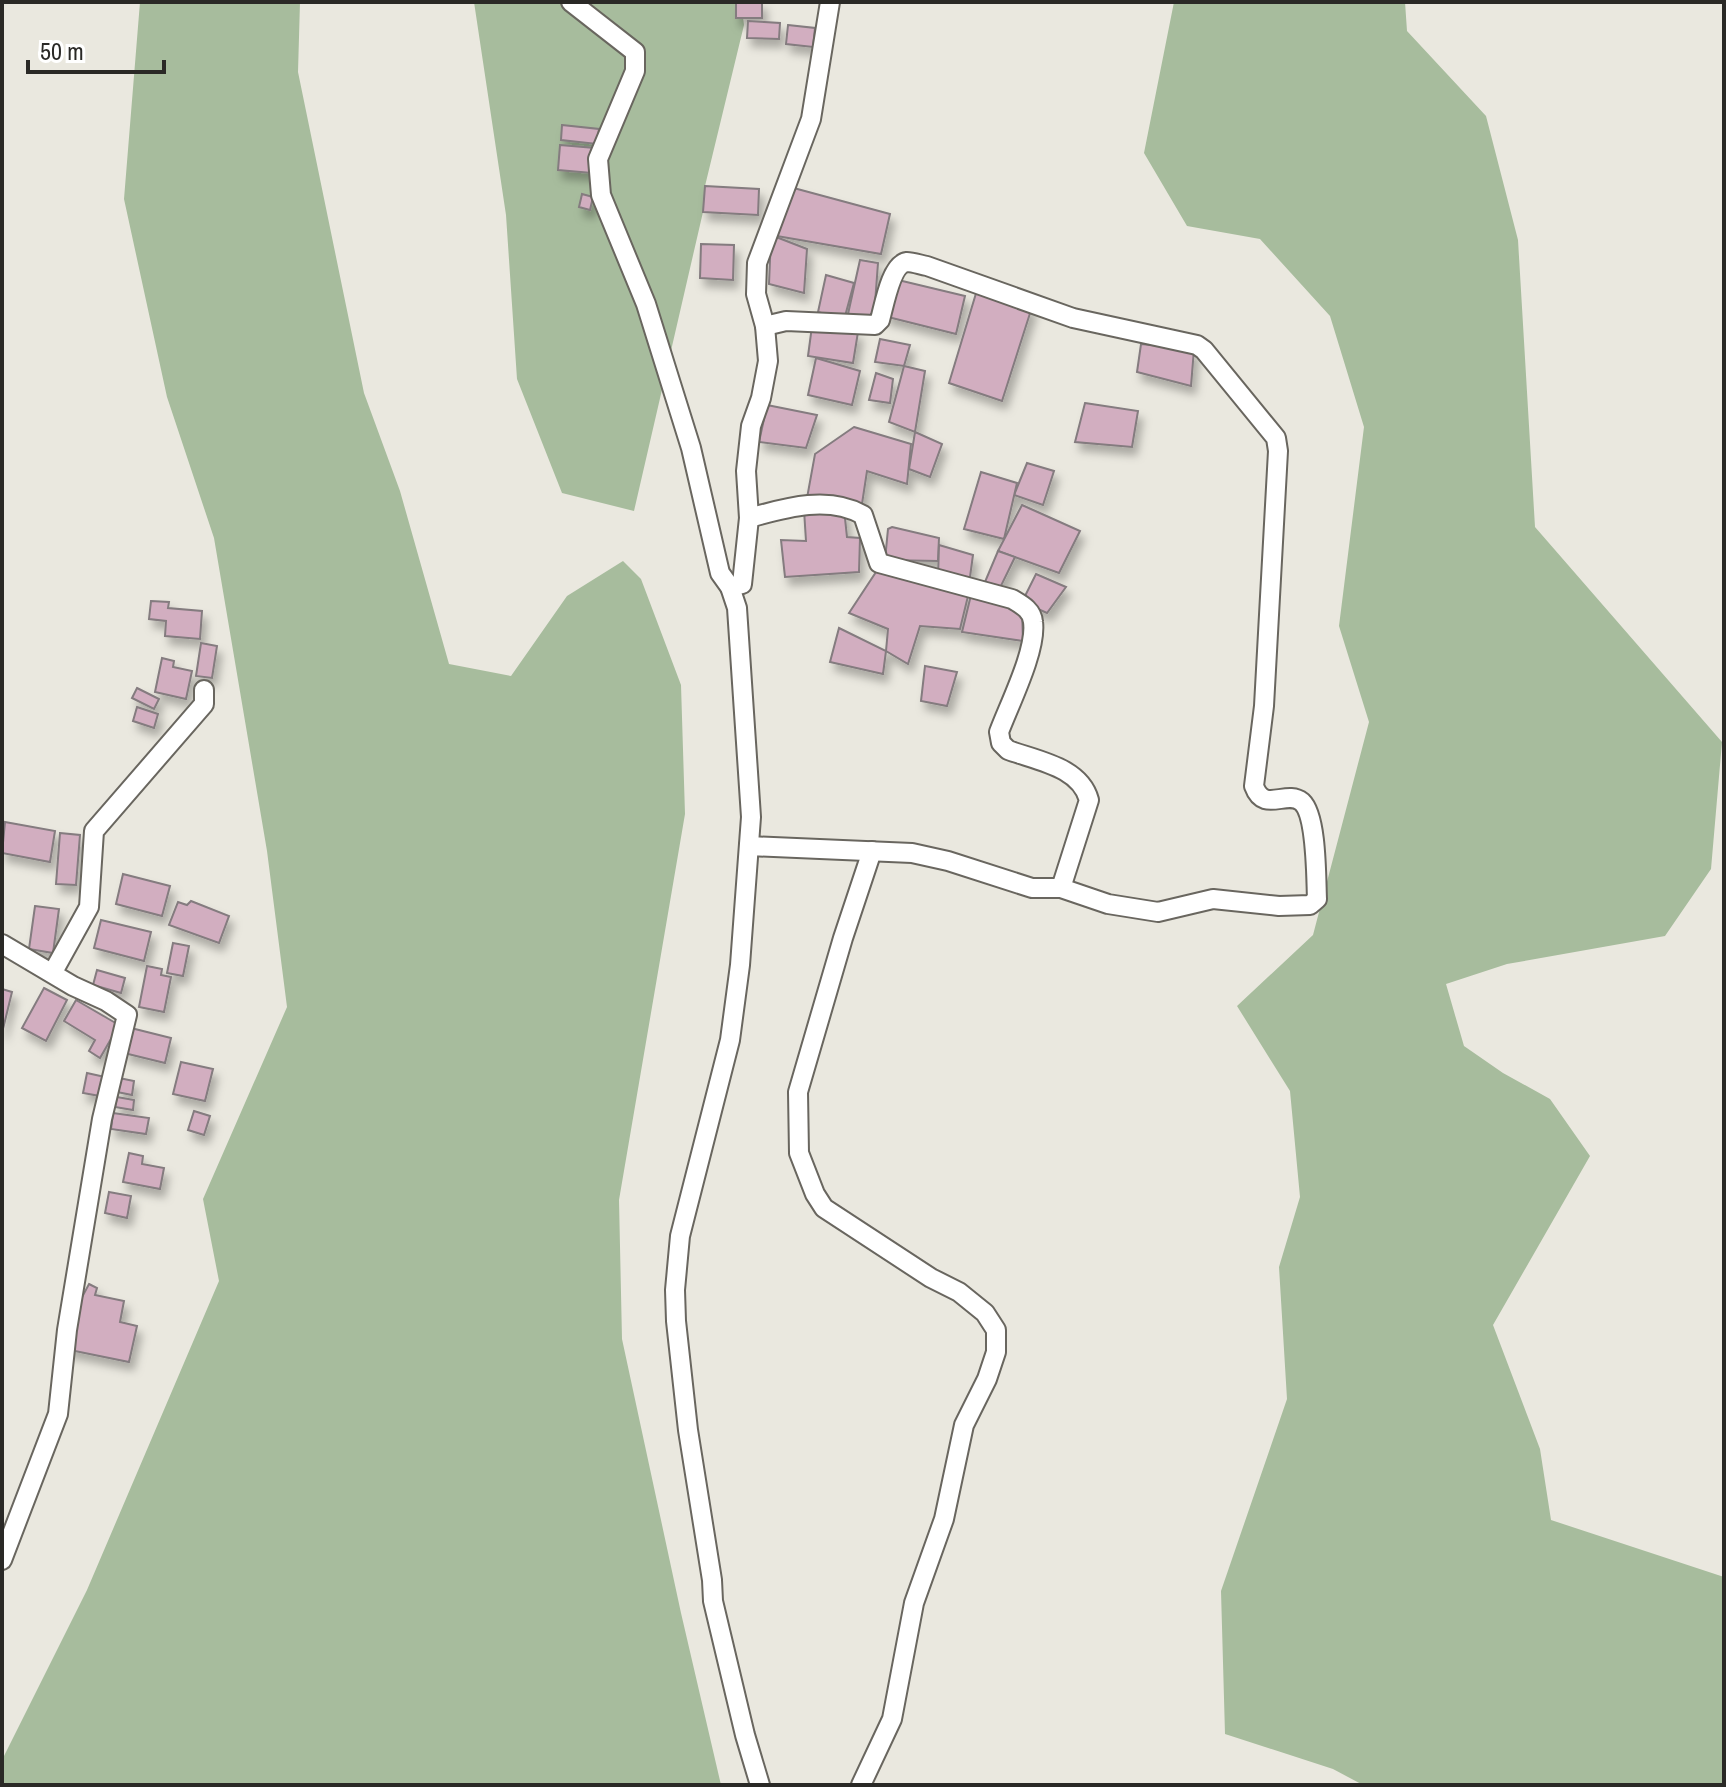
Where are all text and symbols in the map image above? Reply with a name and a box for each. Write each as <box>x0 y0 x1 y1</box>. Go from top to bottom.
scale bar <box>28 24 164 74</box>
text: 50 m <box>40 35 84 67</box>

